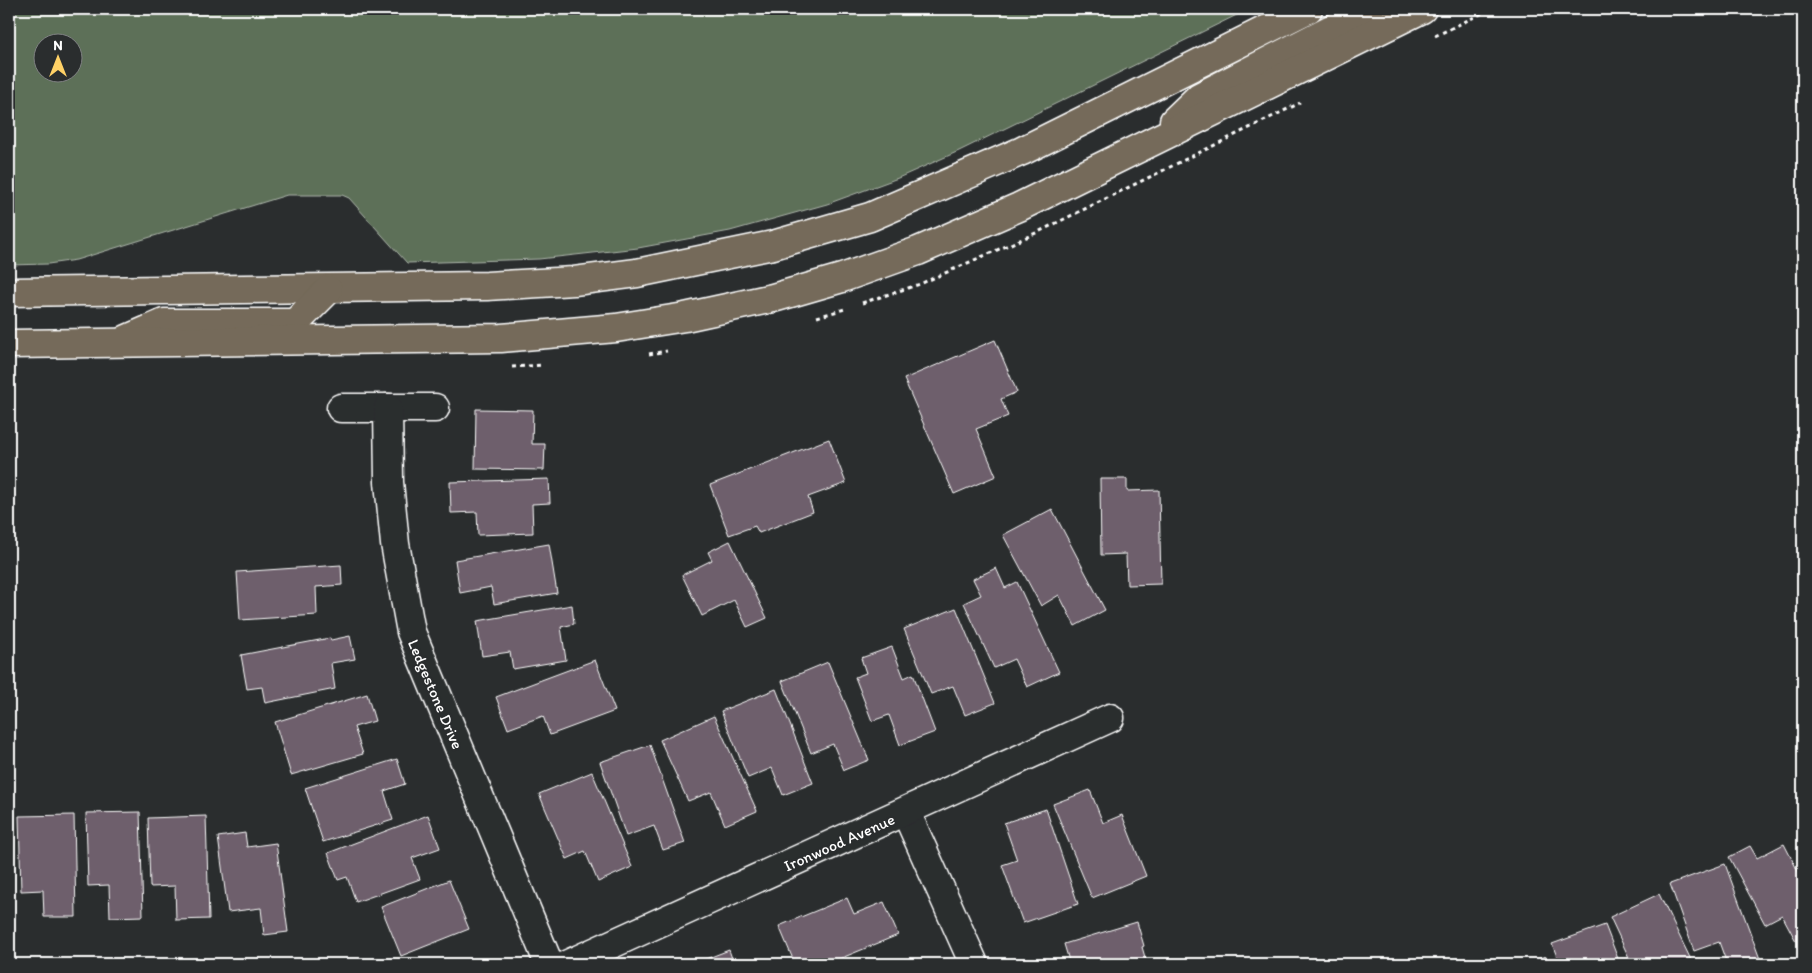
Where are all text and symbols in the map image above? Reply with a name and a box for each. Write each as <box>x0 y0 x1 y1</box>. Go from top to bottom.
north arrow <box>32 32 82 82</box>
text: N <box>53 37 63 54</box>
street label: Ledgestone Drive <box>404 636 467 752</box>
street label: Ironwood Avenue <box>781 809 898 875</box>

